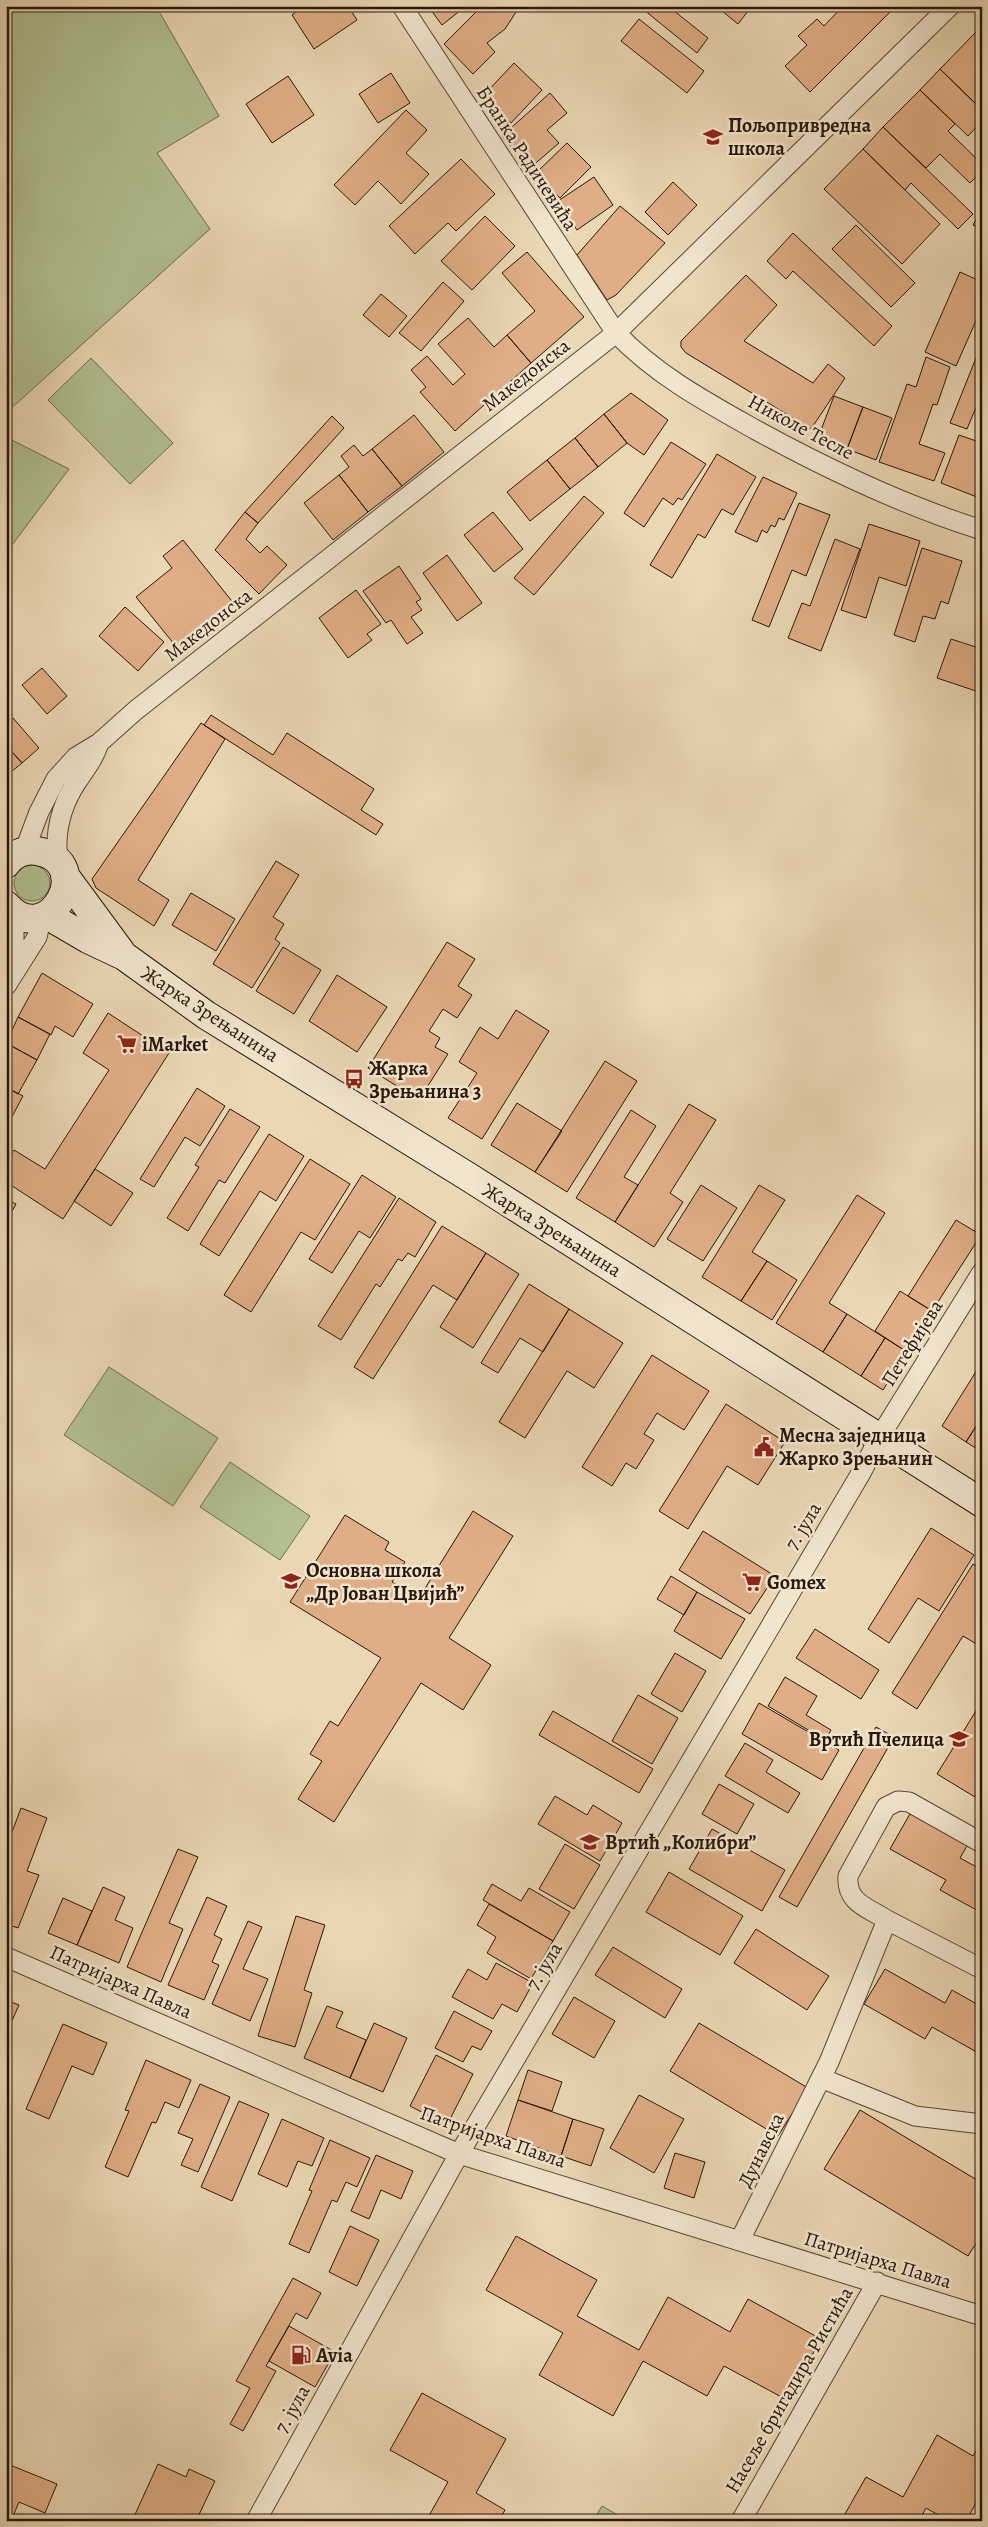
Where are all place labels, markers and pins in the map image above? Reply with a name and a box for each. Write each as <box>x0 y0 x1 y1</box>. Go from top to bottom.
place label: Пољопривредна школа <box>728 112 872 162</box>
school or university icon: Пољопривредна школа <box>702 126 724 148</box>
place label: iMarket <box>142 1031 208 1058</box>
supermarket icon: iMarket <box>116 1033 138 1055</box>
place label: Жарка Зрењанина 3 <box>369 1055 481 1105</box>
bus stop icon: Жарка Зрењанина 3 <box>343 1068 365 1090</box>
place label: Месна заједница Жарко Зрењанин <box>779 1422 933 1472</box>
public building icon: Месна заједница Жарко Зрењанин <box>753 1436 775 1458</box>
place label: Основна школа „Др Јован Цвијић” <box>306 1557 464 1607</box>
place label: Gomex <box>767 1569 826 1596</box>
school or university icon: Основна школа „Др Јован Цвијић” <box>280 1570 302 1592</box>
supermarket icon: Gomex <box>741 1571 763 1593</box>
place label: Вртић Пчелица <box>809 1726 944 1753</box>
school or university icon: Вртић Пчелица <box>948 1728 970 1750</box>
place label: Вртић „Колибри” <box>605 1829 757 1856</box>
school or university icon: Вртић „Колибри” <box>579 1831 601 1853</box>
place label: Avia <box>315 2342 353 2369</box>
fuel station icon: Avia <box>290 2344 312 2366</box>

